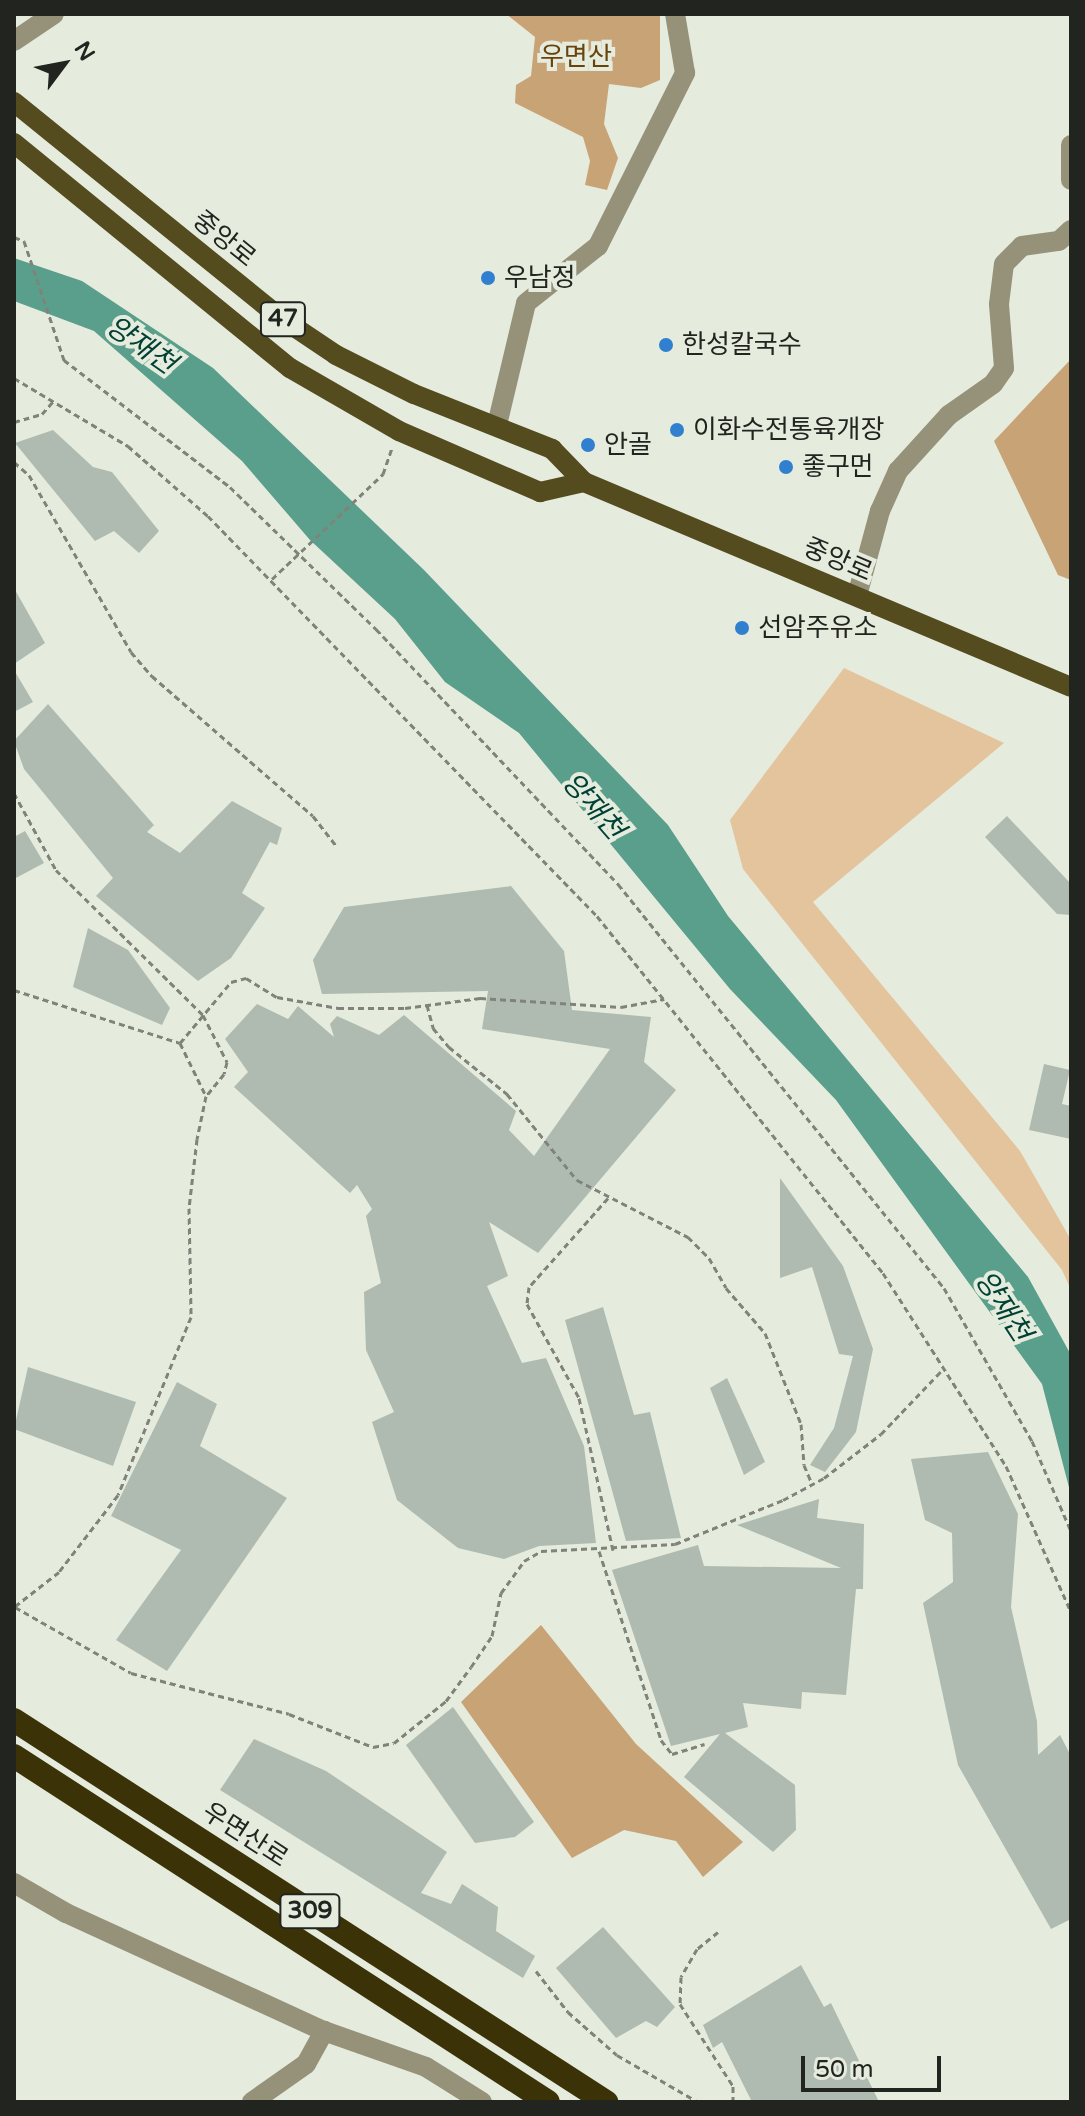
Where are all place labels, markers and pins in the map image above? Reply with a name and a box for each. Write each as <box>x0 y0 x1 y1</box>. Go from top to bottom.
place label: 우남정 <box>504 262 576 294</box>
marker: 우남정 <box>479 269 497 287</box>
place label: 한성칼국수 <box>682 329 802 361</box>
marker: 한성칼국수 <box>657 336 675 354</box>
place label: 이화수전통육개장 <box>693 414 884 446</box>
marker: 이화수전통육개장 <box>668 421 686 439</box>
place label: 안골 <box>604 429 652 461</box>
marker: 안골 <box>579 436 597 454</box>
place label: 좋구먼 <box>802 451 874 483</box>
marker: 좋구먼 <box>777 458 795 476</box>
place label: 선암주유소 <box>758 612 878 644</box>
marker: 선암주유소 <box>733 619 751 637</box>

